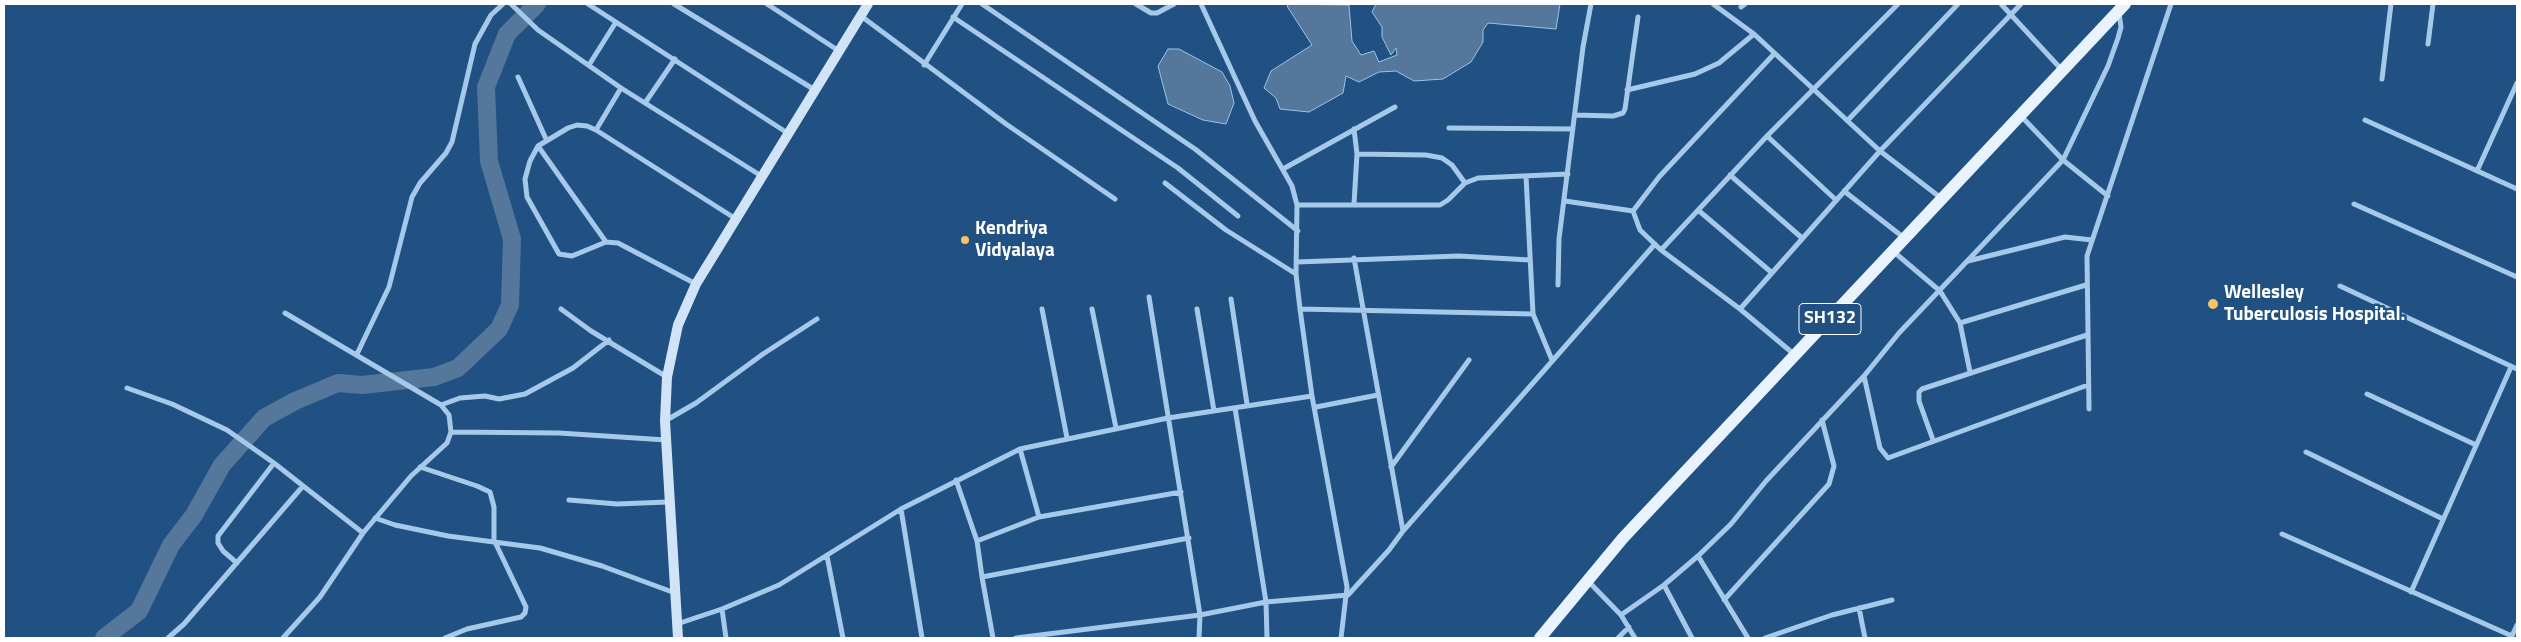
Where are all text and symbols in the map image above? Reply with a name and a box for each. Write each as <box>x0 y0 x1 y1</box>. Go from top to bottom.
place label: Kendriya Vidyalaya <box>975 218 1055 262</box>
marker: Kendriya Vidyalaya <box>959 234 971 246</box>
place label: Wellesley Tuberculosis Hospital. <box>2224 282 2405 326</box>
marker: Wellesley Tuberculosis Hospital. <box>2206 297 2220 311</box>
road number: SH132 <box>1799 304 1861 334</box>

